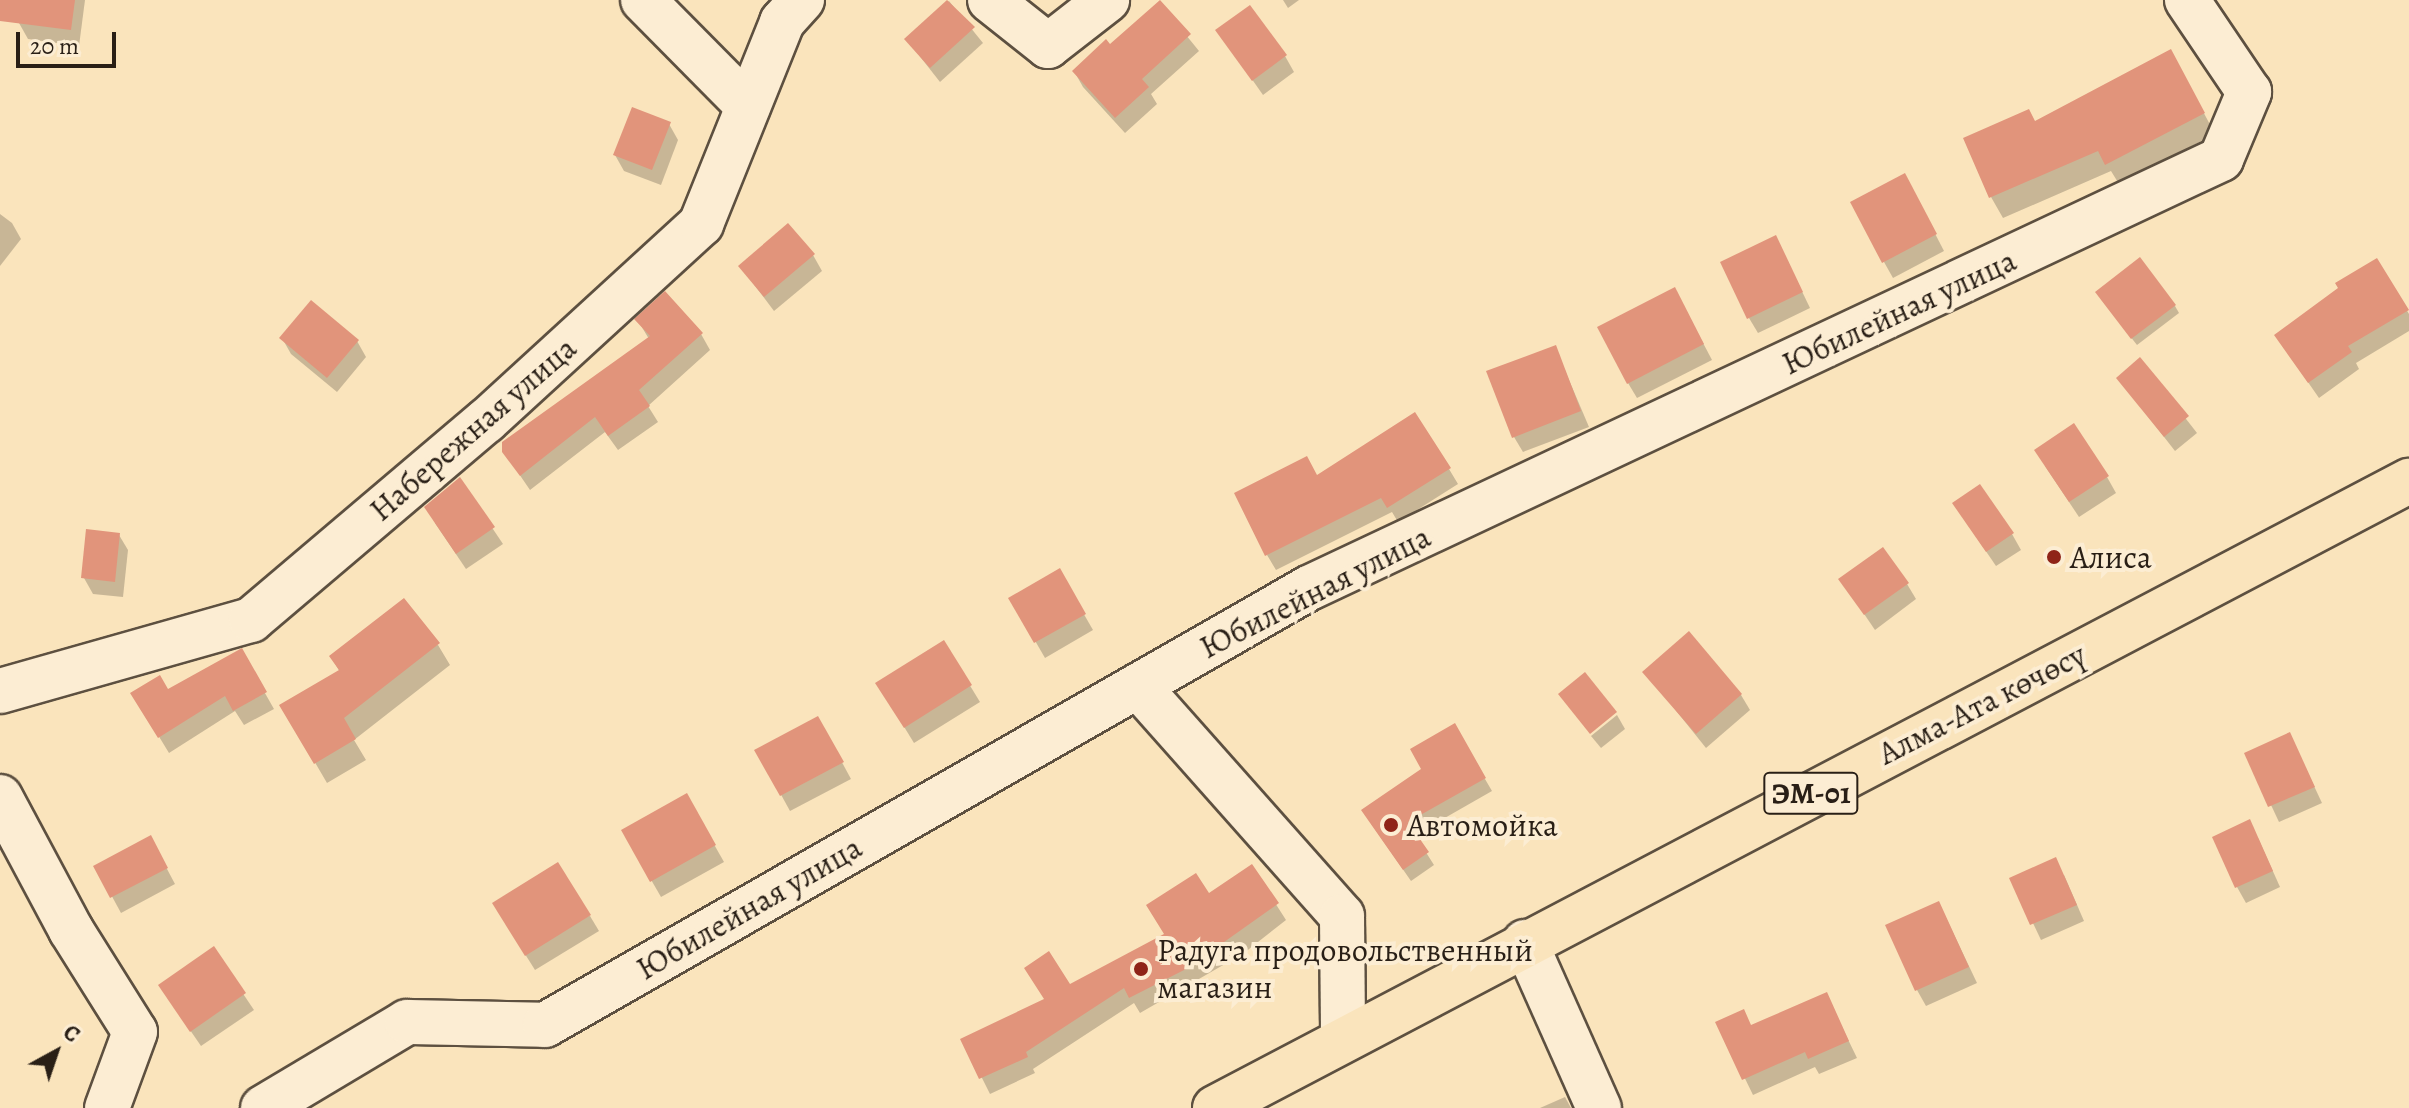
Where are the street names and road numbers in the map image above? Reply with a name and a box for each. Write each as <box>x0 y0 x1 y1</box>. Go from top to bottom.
street label: Юбилейная улица <box>1776 241 2022 383</box>
street label: Набережная улица <box>362 329 584 529</box>
street label: Юбилейная улица <box>1193 517 1437 667</box>
street label: Алма-Ата көчөсү <box>1872 635 2092 773</box>
road number: ЭМ-01 <box>1763 767 1859 819</box>
street label: Юбилейная улица <box>630 828 868 988</box>

